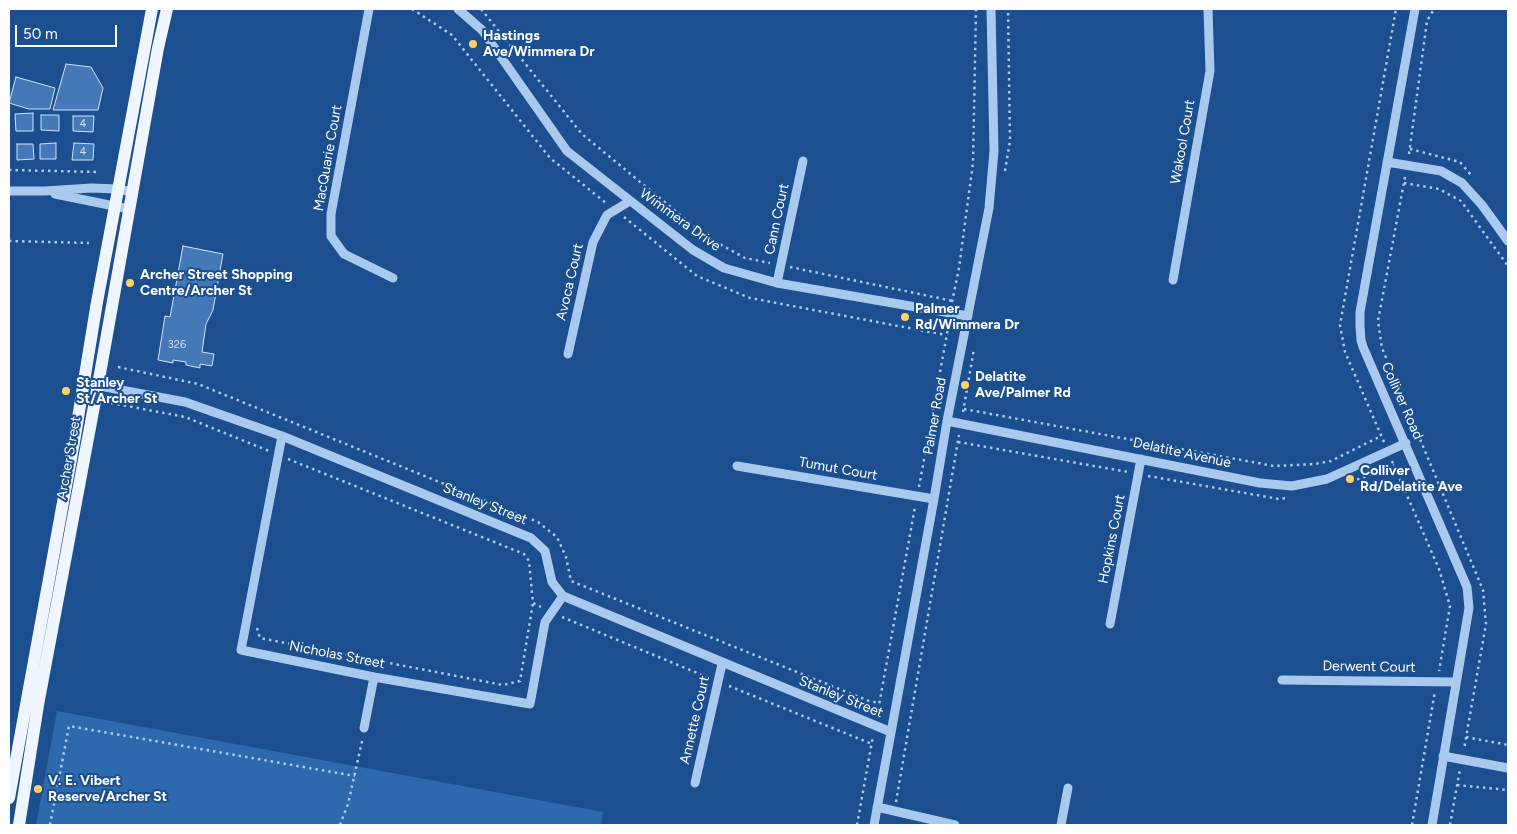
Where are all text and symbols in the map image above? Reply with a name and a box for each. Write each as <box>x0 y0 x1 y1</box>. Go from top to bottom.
scale bar <box>18 15 120 47</box>
text: 50 m <box>23 25 58 43</box>
place label: Hastings Ave/Wimmera Dr <box>483 28 595 60</box>
marker: Hastings Ave/Wimmera Dr <box>467 38 479 50</box>
street label: Wakool Court <box>1167 98 1199 186</box>
street label: MacQuarie Court <box>310 104 346 212</box>
house number: 4 <box>80 117 86 131</box>
house number: 4 <box>80 145 86 159</box>
street label: Cann Court <box>761 182 793 256</box>
street label: Wimmera Drive <box>636 185 724 255</box>
street label: Avoca Court <box>553 242 587 322</box>
place label: Archer Street Shopping Centre/Archer St <box>140 267 293 300</box>
marker: Archer Street Shopping Centre/Archer St <box>124 277 136 289</box>
place label: Palmer Rd/Wimmera Dr <box>915 301 1019 334</box>
marker: Palmer Rd/Wimmera Dr <box>899 311 911 323</box>
house number: 326 <box>168 338 186 352</box>
street label: Colliver Road <box>1377 360 1427 442</box>
place label: Delatite Ave/Palmer Rd <box>975 369 1071 402</box>
place label: Stanley St/Archer St <box>76 375 158 408</box>
street label: Palmer Road <box>920 376 950 456</box>
marker: Delatite Ave/Palmer Rd <box>959 379 971 391</box>
marker: Stanley St/Archer St <box>60 385 72 397</box>
street label: Archer Street <box>53 415 85 501</box>
street label: Delatite Avenue <box>1131 434 1233 472</box>
street label: Tumut Court <box>797 454 879 484</box>
place label: Colliver Rd/Delatite Ave <box>1360 463 1462 496</box>
marker: Colliver Rd/Delatite Ave <box>1344 473 1356 485</box>
street label: Stanley Street <box>440 479 530 529</box>
street label: Hopkins Court <box>1095 493 1129 585</box>
street label: Nicholas Street <box>288 638 386 672</box>
street label: Derwent Court <box>1322 658 1416 676</box>
street label: Stanley Street <box>796 672 886 722</box>
street label: Annette Court <box>677 674 713 766</box>
place label: V. E. Vibert Reserve/Archer St <box>48 773 167 806</box>
marker: V. E. Vibert Reserve/Archer St <box>32 783 44 795</box>

